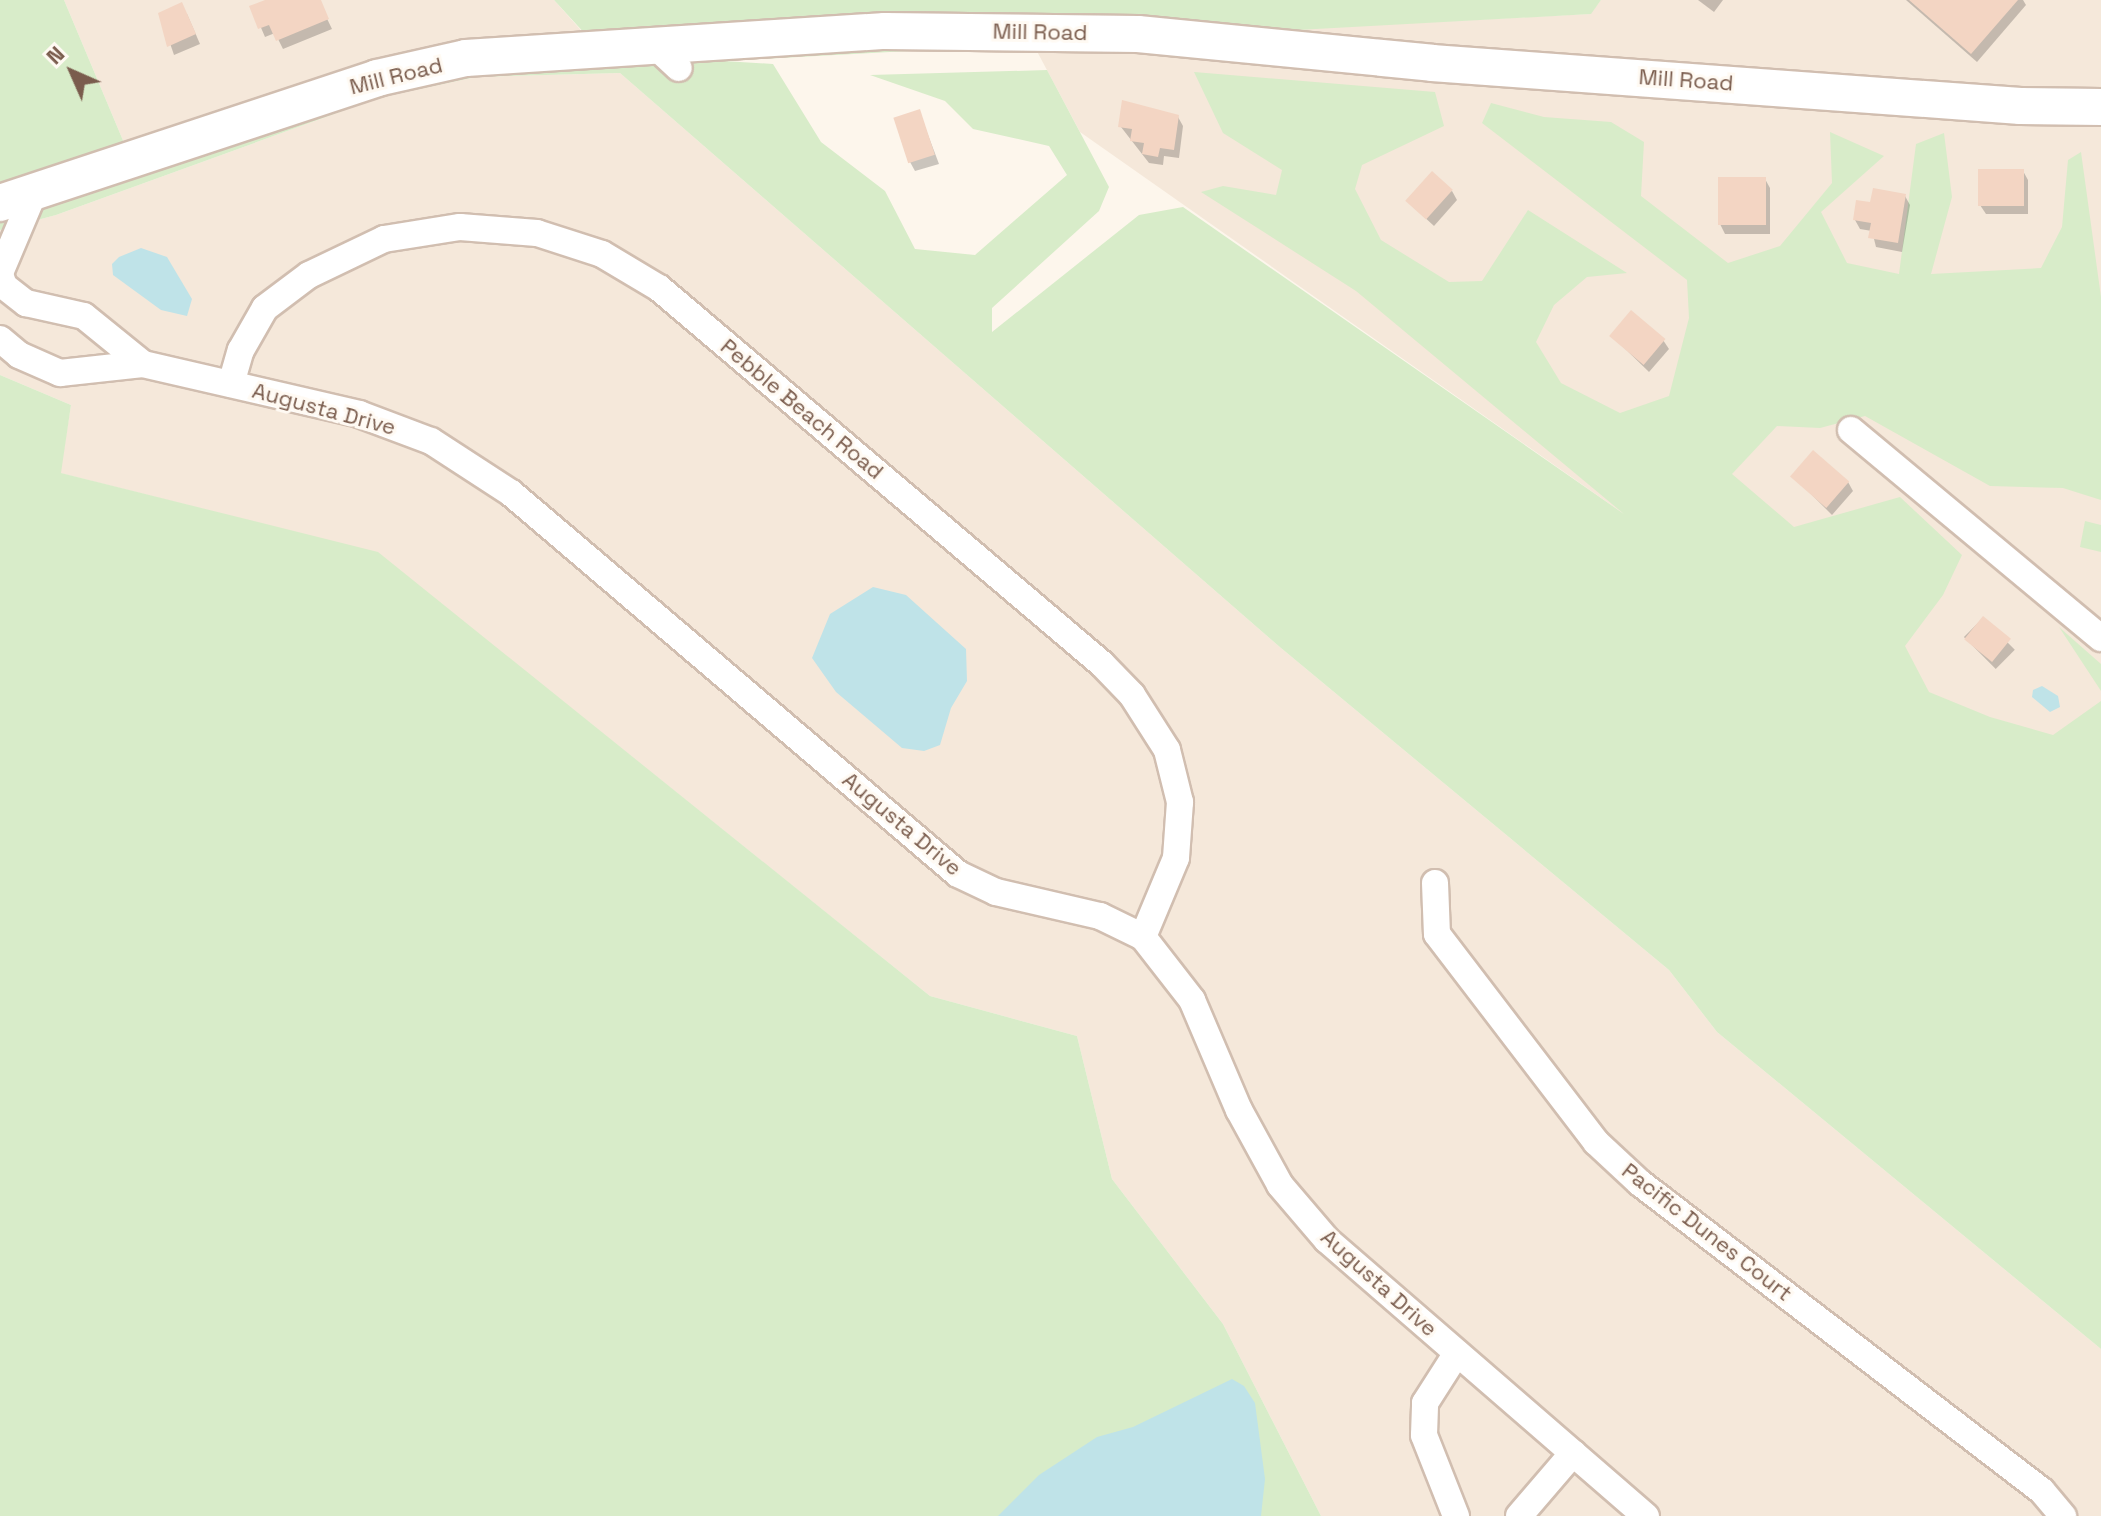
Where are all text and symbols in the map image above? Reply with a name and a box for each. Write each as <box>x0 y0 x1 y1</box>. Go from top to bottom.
street label: Mill Road <box>992 18 1088 46</box>
north arrow <box>32 32 112 112</box>
text: N <box>40 40 70 70</box>
street label: Mill Road <box>347 52 445 100</box>
street label: Mill Road <box>1638 64 1734 96</box>
street label: Pebble Beach Road <box>715 333 889 485</box>
street label: Augusta Drive <box>249 377 399 441</box>
street label: Augusta Drive <box>837 767 967 881</box>
street label: Pacific Dunes Court <box>1617 1157 1797 1307</box>
street label: Augusta Drive <box>1315 1224 1443 1342</box>

